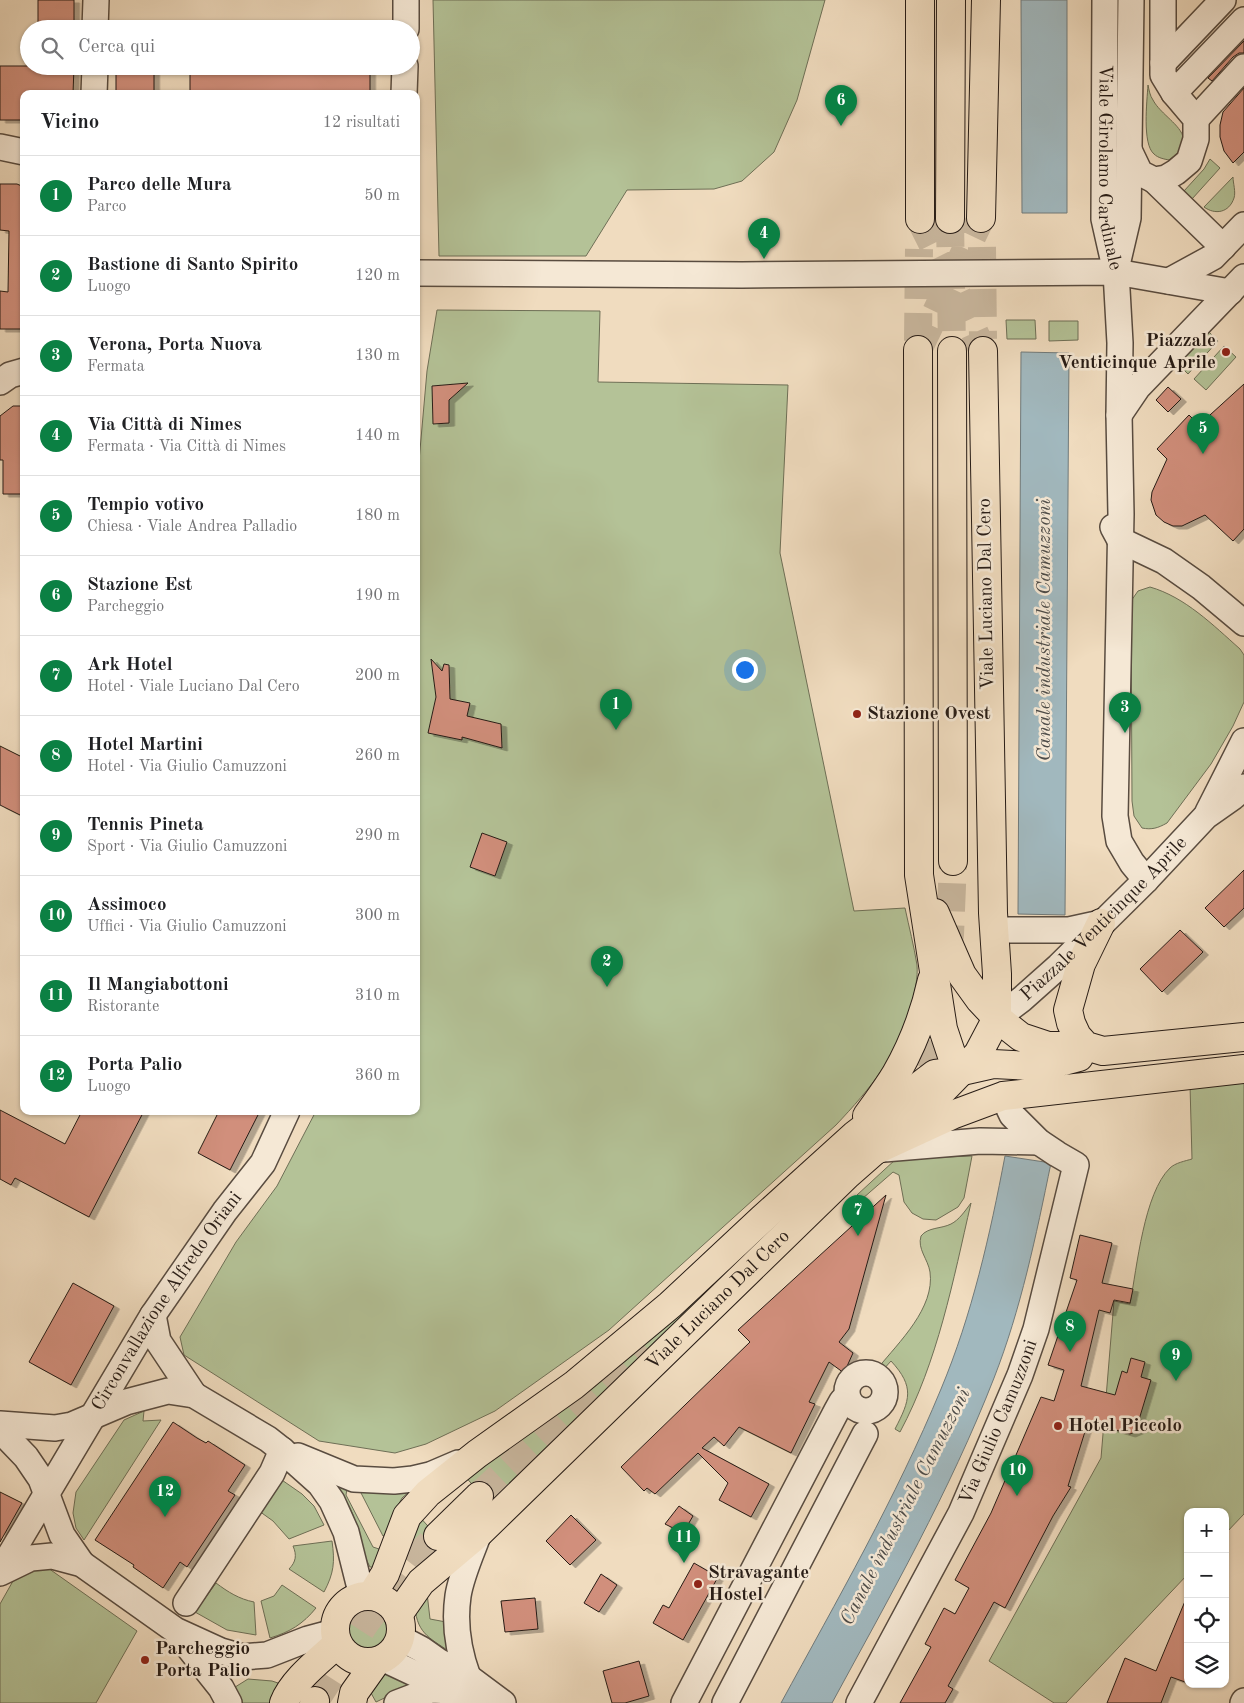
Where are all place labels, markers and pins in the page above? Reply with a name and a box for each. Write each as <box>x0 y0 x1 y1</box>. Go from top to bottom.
pin: 6 <box>825 85 857 126</box>
pin: 4 <box>748 218 780 259</box>
place label: Piazzale Venticinque Aprile <box>1058 332 1216 373</box>
marker: Piazzale Venticinque Aprile <box>1220 346 1232 358</box>
pin: 5 <box>1187 413 1219 454</box>
pin: 1 <box>600 689 632 730</box>
pin: 3 <box>1109 692 1141 733</box>
place label: Stazione Ovest <box>867 705 991 724</box>
marker: Stazione Ovest <box>851 708 863 720</box>
pin: 2 <box>591 946 623 987</box>
pin: 7 <box>842 1195 874 1236</box>
pin: 8 <box>1054 1311 1086 1352</box>
pin: 9 <box>1160 1340 1192 1381</box>
place label: Hotel Piccolo <box>1068 1417 1182 1436</box>
marker: Hotel Piccolo <box>1052 1420 1064 1432</box>
pin: 10 <box>1001 1455 1033 1496</box>
pin: 12 <box>149 1476 181 1517</box>
pin: 11 <box>668 1522 700 1563</box>
place label: Stravagante Hostel <box>708 1564 809 1605</box>
marker: Stravagante Hostel <box>692 1578 704 1590</box>
place label: Parcheggio Porta Palio <box>155 1640 250 1681</box>
marker: Parcheggio Porta Palio <box>139 1654 151 1666</box>

